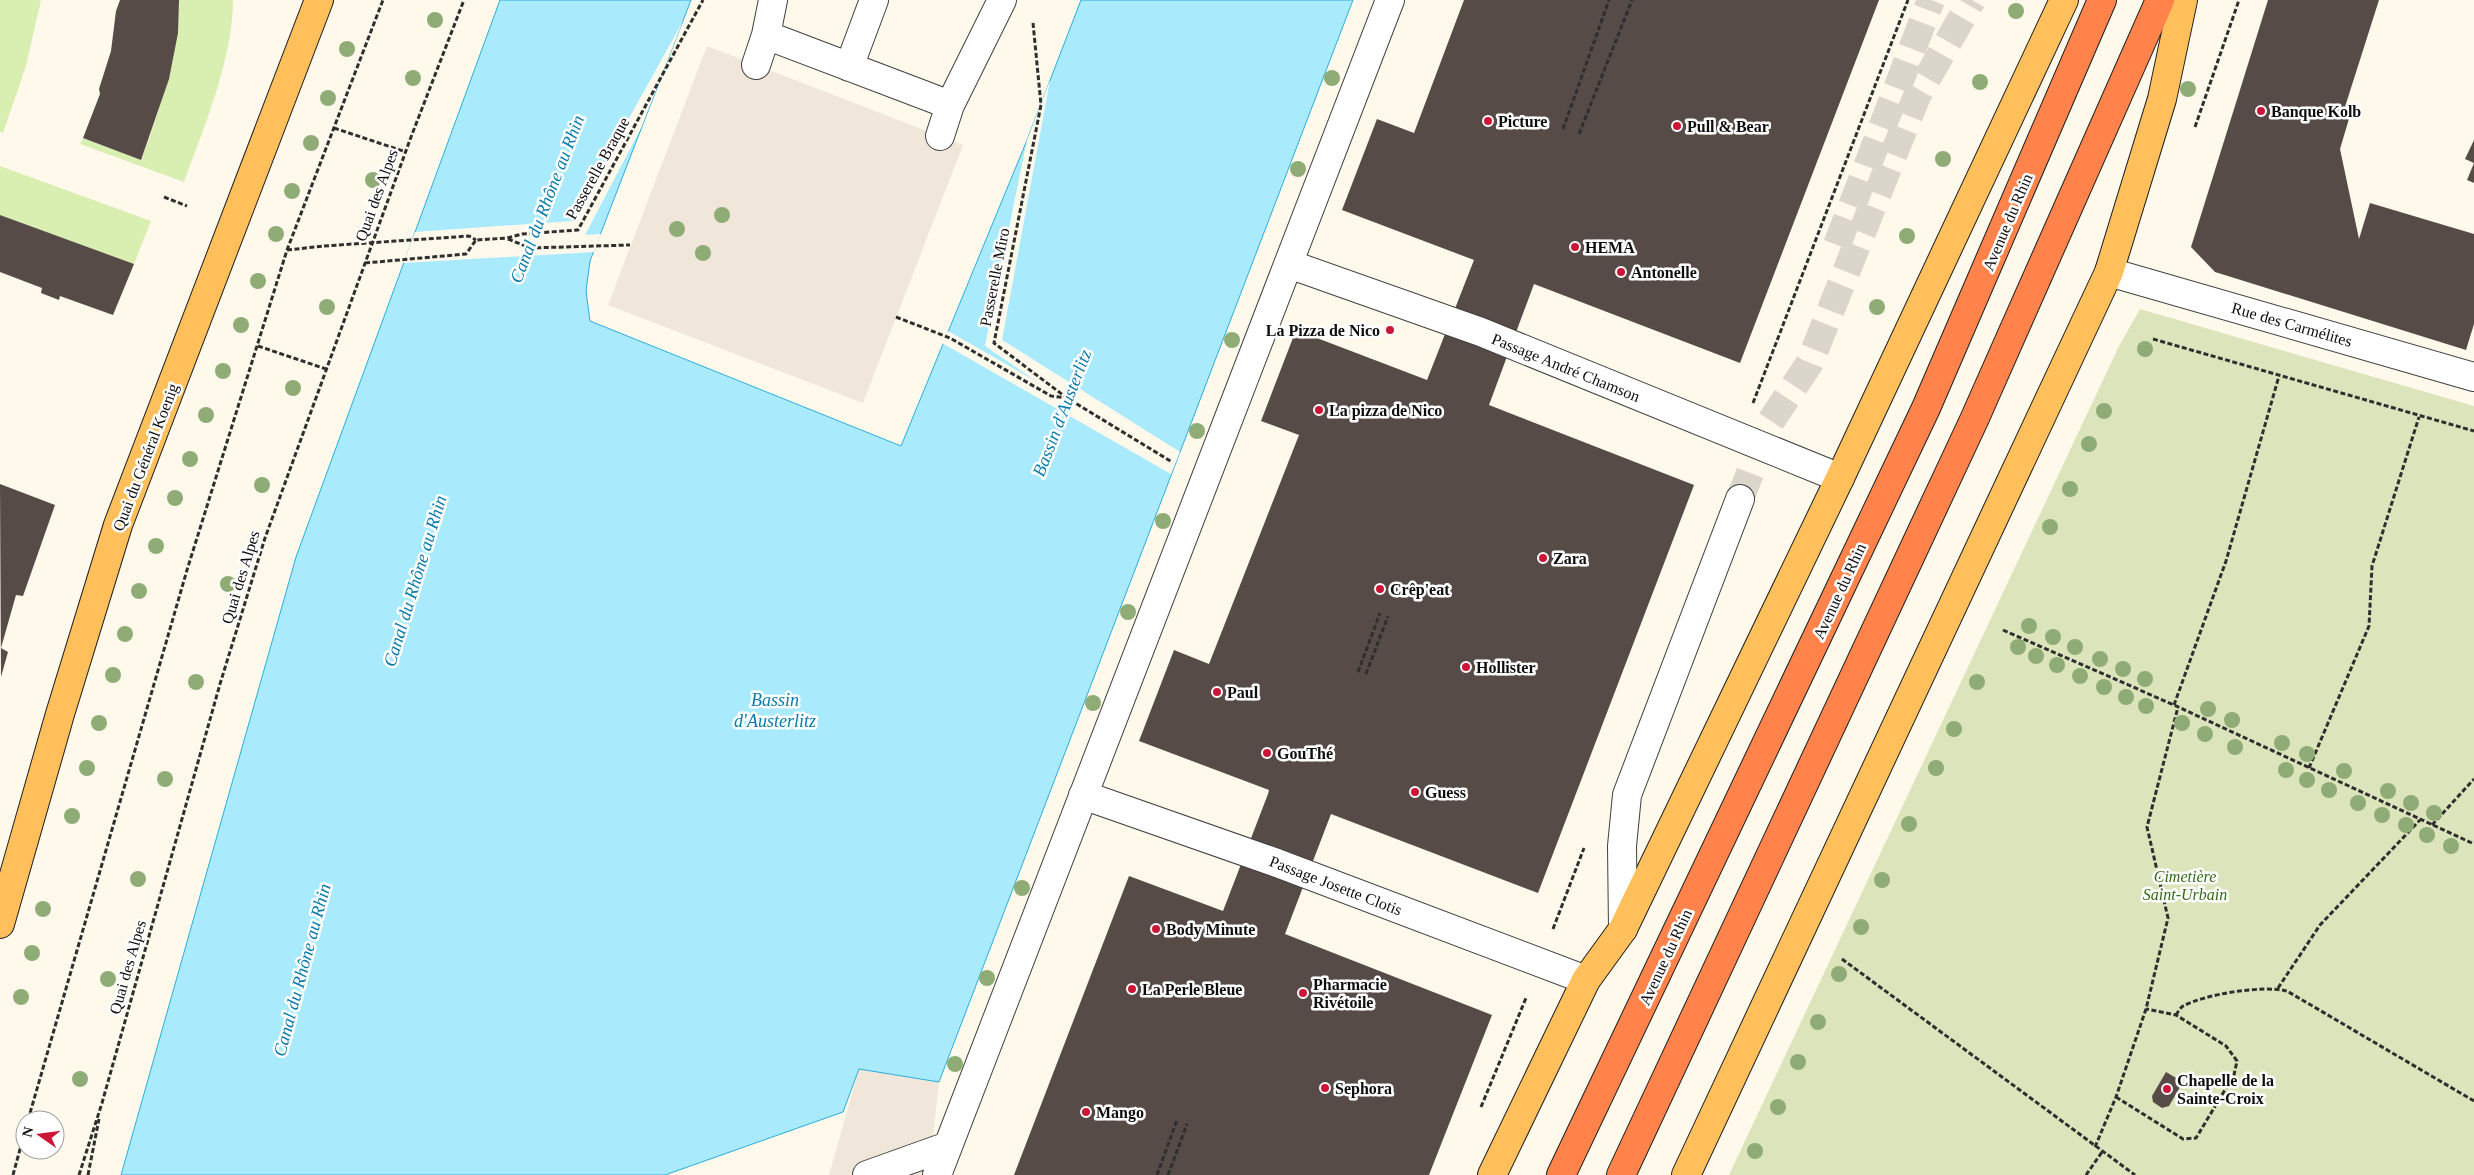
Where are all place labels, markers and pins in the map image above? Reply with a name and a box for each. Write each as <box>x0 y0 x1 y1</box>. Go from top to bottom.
place label: Banque Kolb <box>2271 103 2361 121</box>
marker: Banque Kolb <box>2255 105 2267 117</box>
place label: Picture <box>1498 113 1547 130</box>
marker: Picture <box>1482 115 1494 127</box>
place label: Pull & Bear <box>1687 118 1769 135</box>
marker: Pull & Bear <box>1671 120 1683 132</box>
place label: HEMA <box>1585 239 1635 256</box>
marker: HEMA <box>1569 241 1581 253</box>
place label: Antonelle <box>1631 264 1697 281</box>
marker: Antonelle <box>1615 266 1627 278</box>
place label: La Pizza de Nico <box>1266 322 1380 339</box>
marker: La Pizza de Nico <box>1384 324 1396 336</box>
place label: La pizza de Nico <box>1329 402 1442 420</box>
marker: La pizza de Nico <box>1313 404 1325 416</box>
place label: Zara <box>1553 550 1587 567</box>
marker: Zara <box>1537 552 1549 564</box>
place label: Crêp'eat <box>1390 581 1450 599</box>
marker: Crêp'eat <box>1374 583 1386 595</box>
place label: Hollister <box>1476 659 1536 676</box>
marker: Hollister <box>1460 661 1472 673</box>
place label: Paul <box>1227 684 1259 701</box>
marker: Paul <box>1211 686 1223 698</box>
place label: GouThé <box>1277 745 1333 762</box>
marker: GouThé <box>1261 747 1273 759</box>
place label: Guess <box>1425 784 1466 801</box>
marker: Guess <box>1409 786 1421 798</box>
place label: Body Minute <box>1166 921 1255 939</box>
marker: Body Minute <box>1150 923 1162 935</box>
place label: Pharmacie Rivétoile <box>1313 976 1387 1011</box>
place label: La Perle Bleue <box>1142 981 1242 998</box>
marker: La Perle Bleue <box>1126 983 1138 995</box>
marker: Pharmacie Rivétoile <box>1297 987 1309 999</box>
place label: Chapelle de la Sainte-Croix <box>2177 1072 2274 1107</box>
place label: Sephora <box>1335 1080 1392 1098</box>
marker: Sephora <box>1319 1082 1331 1094</box>
marker: Chapelle de la Sainte-Croix <box>2161 1083 2173 1095</box>
place label: Mango <box>1096 1104 1144 1122</box>
marker: Mango <box>1080 1106 1092 1118</box>

